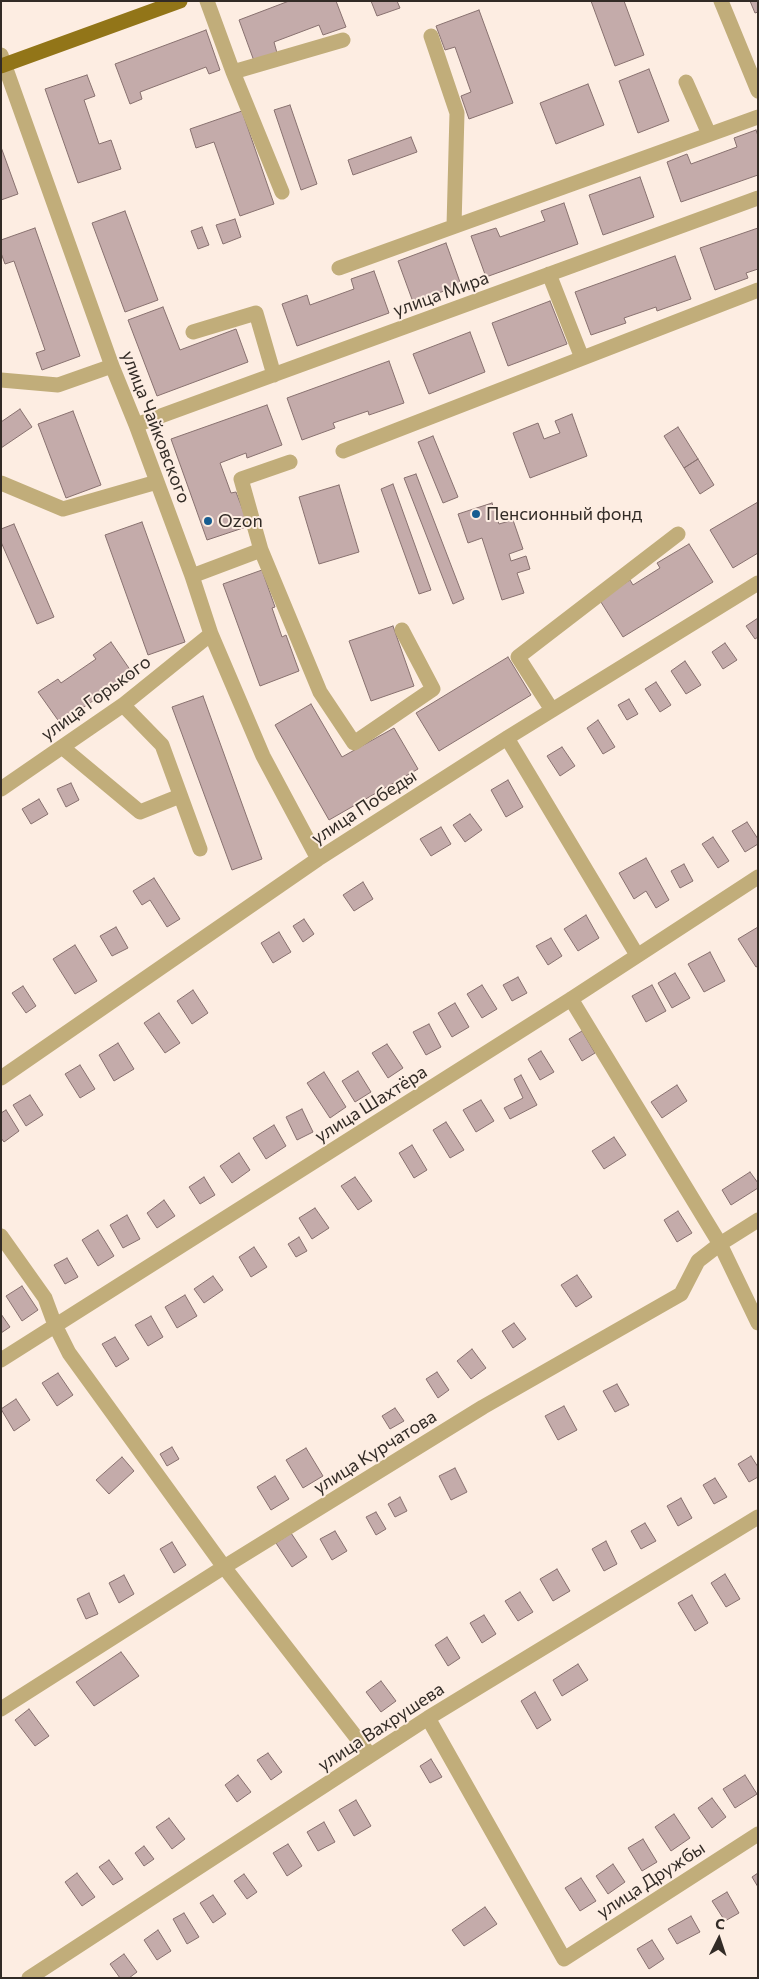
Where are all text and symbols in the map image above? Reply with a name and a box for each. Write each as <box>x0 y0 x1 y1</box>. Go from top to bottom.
street label: улица Мира <box>390 267 492 321</box>
street label: улица Чайковского <box>117 348 195 506</box>
place label: Пенсионный фонд <box>486 503 642 525</box>
marker: Пенсионный фонд <box>470 508 482 520</box>
place label: Ozon <box>218 510 263 532</box>
marker: Ozon <box>202 515 214 527</box>
street label: улица Горького <box>37 651 155 745</box>
street label: улица Победы <box>307 765 421 849</box>
street label: улица Шахтёра <box>311 1061 431 1147</box>
street label: улица Курчатова <box>310 1406 440 1498</box>
street label: улица Вахрушева <box>314 1678 448 1776</box>
street label: улица Дружбы <box>593 1837 709 1923</box>
north arrow <box>694 1914 744 1964</box>
text: С <box>715 1915 725 1932</box>

